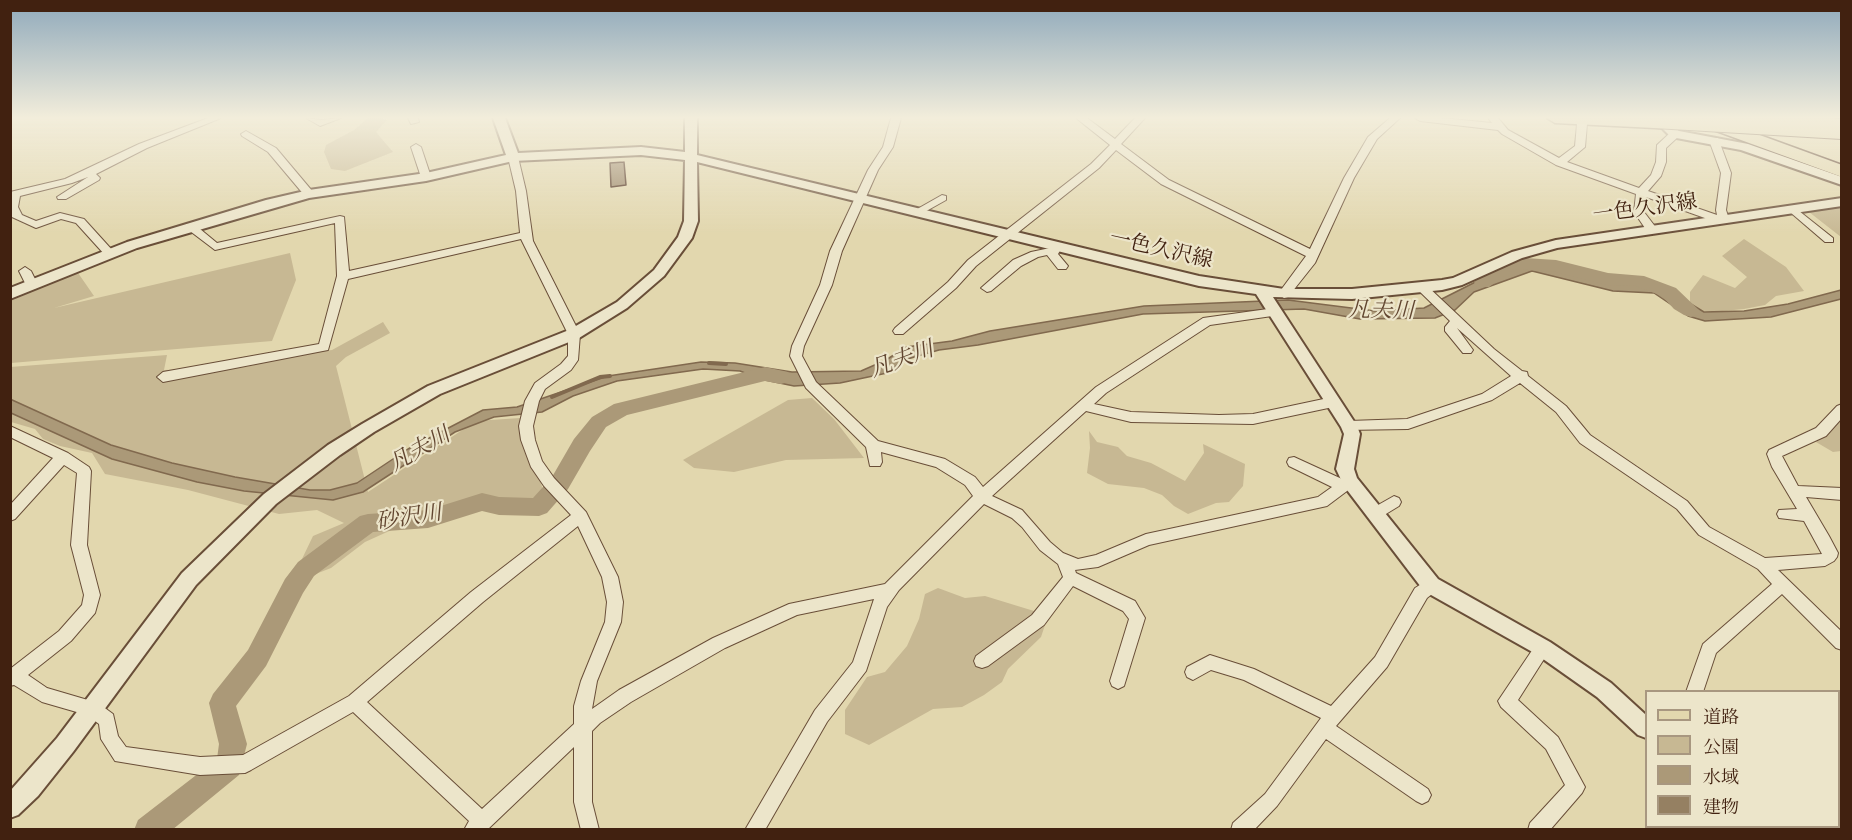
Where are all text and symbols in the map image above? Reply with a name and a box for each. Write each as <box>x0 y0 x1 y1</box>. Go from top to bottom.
street label: 一色久沢線 <box>1591 189 1699 229</box>
street label: 一色久沢線 <box>1107 226 1215 274</box>
water label: 凡夫川 <box>1348 297 1414 325</box>
water label: 凡夫川 <box>866 336 938 384</box>
water label: 凡夫川 <box>385 422 455 478</box>
water label: 砂沢川 <box>374 500 444 536</box>
legend <box>1645 690 1840 828</box>
text: 道路 <box>1703 709 1739 727</box>
text: 公園 <box>1703 739 1739 757</box>
text: 水域 <box>1703 769 1739 787</box>
text: 建物 <box>1703 799 1739 817</box>

